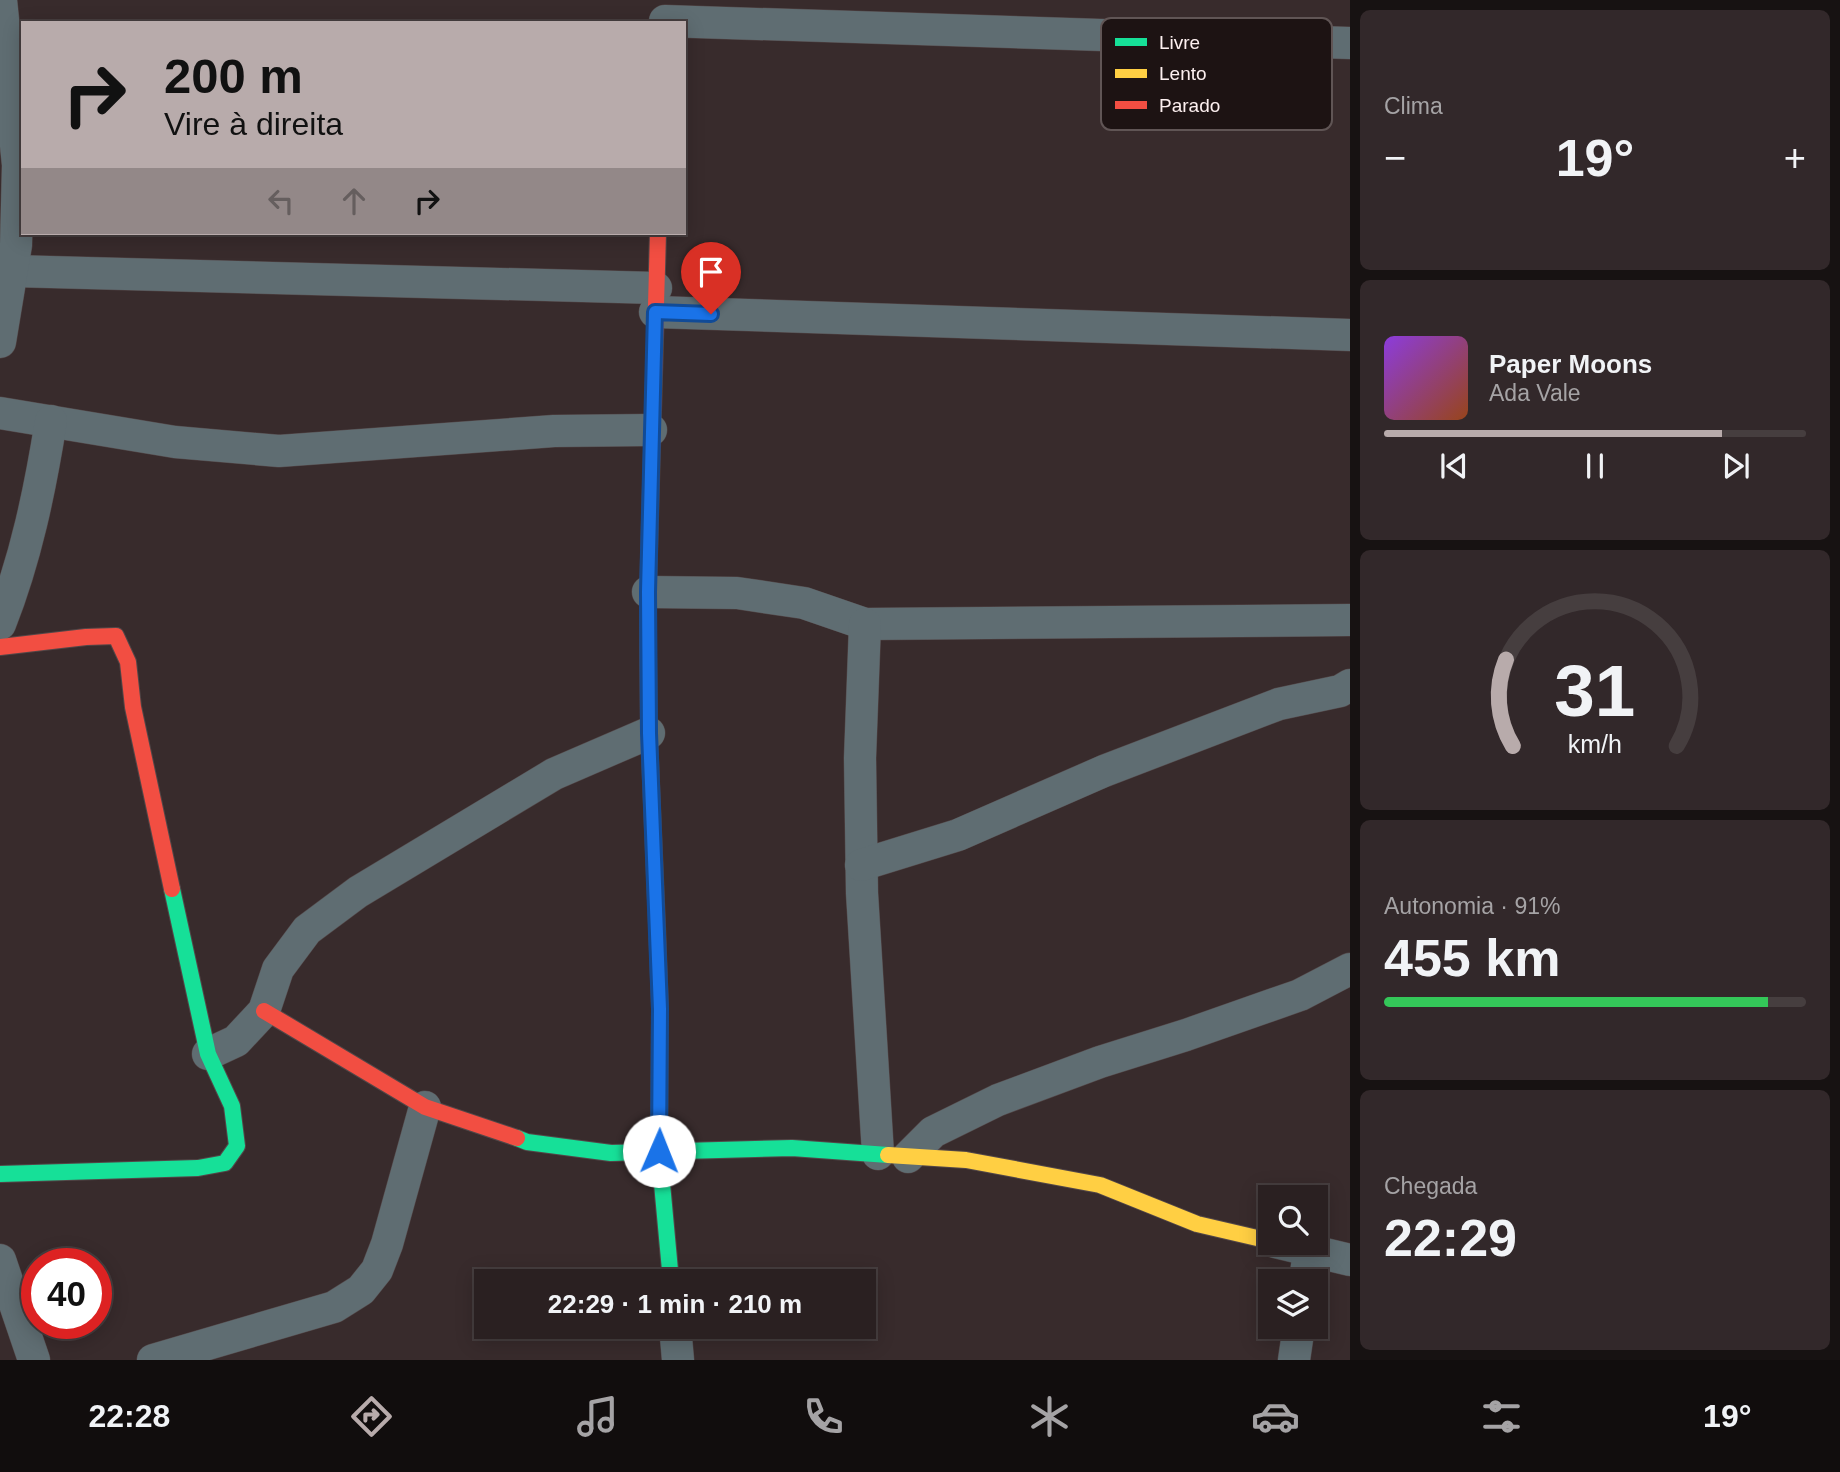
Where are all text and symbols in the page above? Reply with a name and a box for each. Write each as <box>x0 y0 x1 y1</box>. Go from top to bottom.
legend <box>1101 18 1332 130</box>
text: Livre <box>1159 32 1200 53</box>
icon: right <box>49 49 140 140</box>
text: 200 m <box>164 49 303 103</box>
text: Lento <box>1159 63 1207 84</box>
text: Clima <box>1384 93 1443 119</box>
text: Parado <box>1159 95 1220 116</box>
text: Vire à direita <box>164 106 343 142</box>
text: 19° <box>1556 129 1634 187</box>
text: − <box>1384 137 1406 179</box>
text: + <box>1784 137 1806 179</box>
icon: left <box>262 182 300 220</box>
icon: ahead <box>335 182 373 220</box>
icon: right <box>408 182 446 220</box>
pin <box>681 242 741 314</box>
icon: arrive <box>692 253 730 291</box>
text: Paper Moons <box>1489 349 1652 379</box>
text: Ada Vale <box>1489 380 1581 406</box>
icon: previous <box>1435 447 1473 485</box>
icon: pause <box>1576 447 1614 485</box>
icon: next <box>1717 447 1755 485</box>
text: 31 <box>1555 650 1635 731</box>
text: km/h <box>1568 730 1622 758</box>
text: Autonomia · 91% <box>1384 893 1560 919</box>
text: 455 km <box>1384 929 1560 987</box>
position arrow <box>622 1114 696 1188</box>
text: Chegada <box>1384 1173 1477 1199</box>
map controls <box>1258 1185 1328 1339</box>
button: search <box>1258 1185 1328 1255</box>
text: 22:29 <box>1384 1209 1517 1267</box>
speed limit sign: 40 <box>21 1248 112 1339</box>
button: layers <box>1258 1269 1328 1339</box>
text: 22:29 · 1 min · 210 m <box>548 1289 802 1319</box>
icon: directions <box>347 1392 396 1441</box>
icon: music <box>573 1392 622 1441</box>
icon: phone <box>799 1392 848 1441</box>
icon: climate <box>1025 1392 1074 1441</box>
icon: car <box>1251 1392 1300 1441</box>
icon: filters <box>1477 1392 1526 1441</box>
text: 22:28 <box>88 1398 170 1434</box>
text: 19° <box>1703 1398 1752 1434</box>

